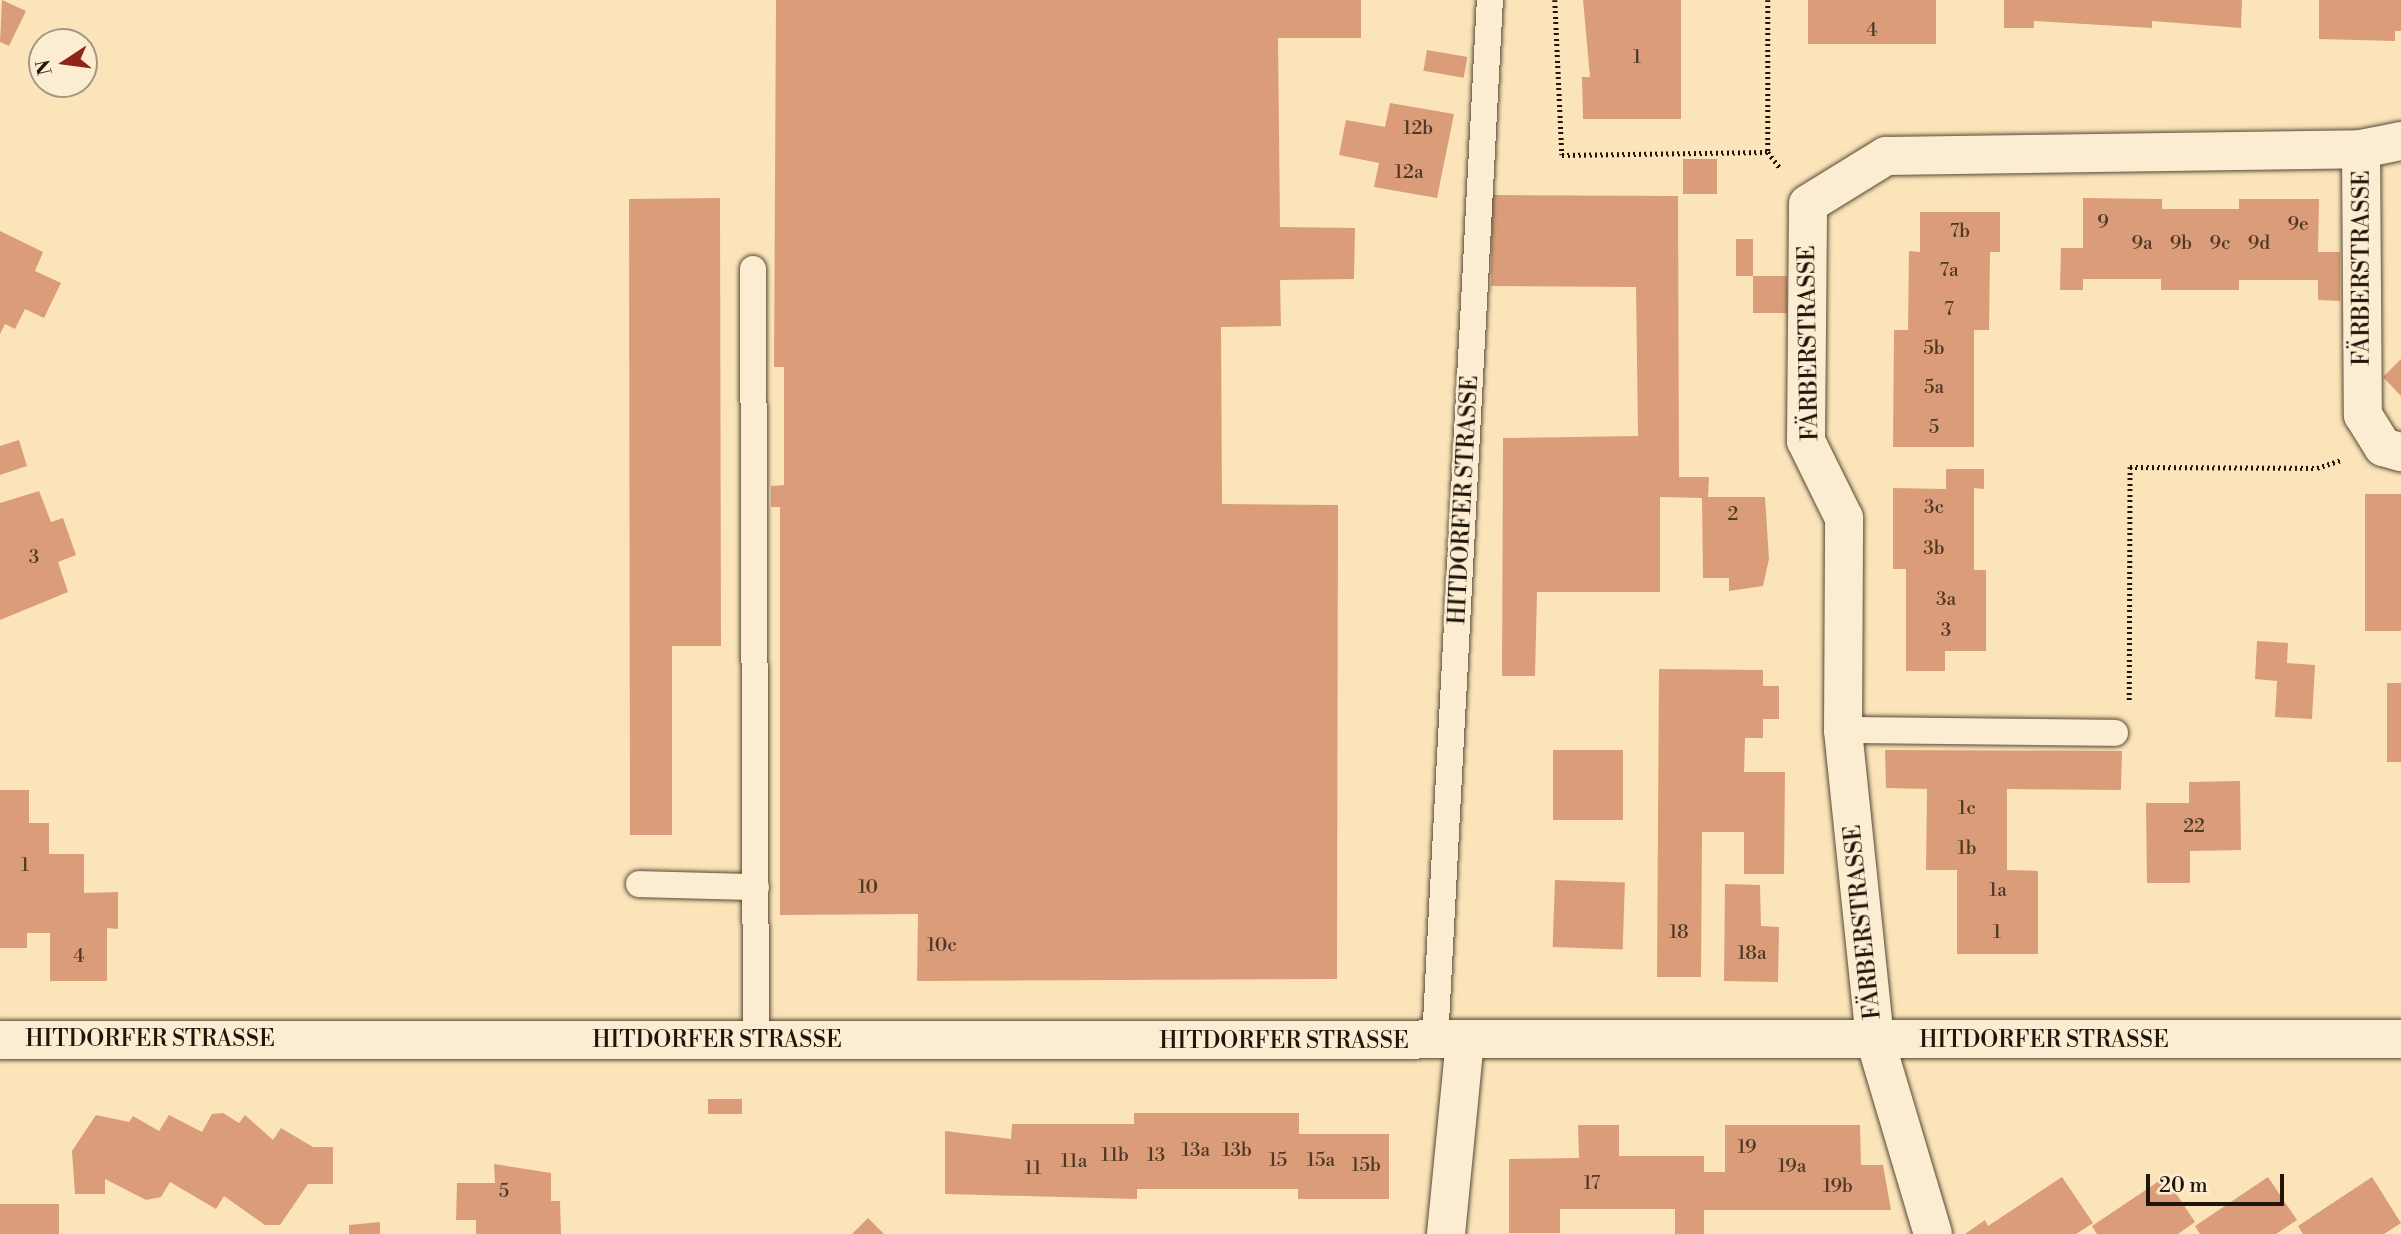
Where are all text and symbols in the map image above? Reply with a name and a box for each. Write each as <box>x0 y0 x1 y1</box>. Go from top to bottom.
house number: 4 <box>1866 20 1878 42</box>
north arrow <box>28 28 98 98</box>
house number: 1 <box>1633 47 1641 69</box>
text: N <box>31 57 58 77</box>
house number: 12b <box>1403 118 1433 140</box>
house number: 12a <box>1394 162 1424 184</box>
street label: FÄRBERSTRASSE <box>2348 170 2376 366</box>
house number: 9 <box>2097 212 2109 234</box>
house number: 9e <box>2287 214 2309 236</box>
house number: 7b <box>1950 221 1970 243</box>
house number: 9a <box>2131 233 2153 255</box>
house number: 9b <box>2170 233 2192 255</box>
house number: 9c <box>2209 233 2231 255</box>
house number: 9d <box>2248 233 2270 255</box>
street label: FÄRBERSTRASSE <box>1793 245 1825 441</box>
house number: 7a <box>1939 260 1959 282</box>
house number: 7 <box>1944 299 1954 321</box>
house number: 5b <box>1923 338 1945 360</box>
street label: HITDORFER STRASSE <box>1444 375 1484 625</box>
house number: 5a <box>1924 377 1944 399</box>
house number: 5 <box>1929 417 1939 439</box>
house number: 3c <box>1924 497 1944 519</box>
house number: 2 <box>1728 504 1738 526</box>
house number: 3b <box>1923 538 1945 560</box>
house number: 3 <box>29 547 39 569</box>
house number: 3a <box>1936 589 1956 611</box>
house number: 3 <box>1941 620 1951 642</box>
house number: 1c <box>1958 798 1976 820</box>
house number: 22 <box>2183 816 2205 838</box>
street label: FÄRBERSTRASSE <box>1839 823 1887 1021</box>
house number: 1b <box>1957 838 1977 860</box>
house number: 1 <box>21 855 29 877</box>
house number: 10 <box>858 877 878 899</box>
house number: 1a <box>1989 880 2007 902</box>
house number: 18 <box>1669 922 1689 944</box>
house number: 1 <box>1993 922 2001 944</box>
house number: 10c <box>927 935 957 957</box>
house number: 18a <box>1737 943 1767 965</box>
house number: 4 <box>73 946 85 968</box>
street label: HITDORFER STRASSE <box>25 1025 275 1053</box>
street label: HITDORFER STRASSE <box>592 1026 842 1054</box>
street label: HITDORFER STRASSE <box>1919 1026 2169 1054</box>
street label: HITDORFER STRASSE <box>1159 1027 1409 1055</box>
house number: 19 <box>1737 1137 1757 1159</box>
house number: 13a <box>1182 1140 1210 1162</box>
house number: 13b <box>1222 1140 1252 1162</box>
house number: 11b <box>1101 1145 1129 1167</box>
house number: 13 <box>1147 1145 1165 1167</box>
house number: 15 <box>1269 1150 1287 1172</box>
house number: 15a <box>1307 1150 1335 1172</box>
house number: 11a <box>1061 1151 1087 1173</box>
house number: 15b <box>1351 1155 1381 1177</box>
house number: 19a <box>1778 1156 1806 1178</box>
house number: 11 <box>1025 1158 1041 1180</box>
scale bar <box>2149 1160 2287 1204</box>
house number: 17 <box>1584 1173 1600 1195</box>
text: 20 m <box>2159 1173 2208 1199</box>
house number: 19b <box>1823 1176 1853 1198</box>
house number: 5 <box>499 1181 509 1203</box>

